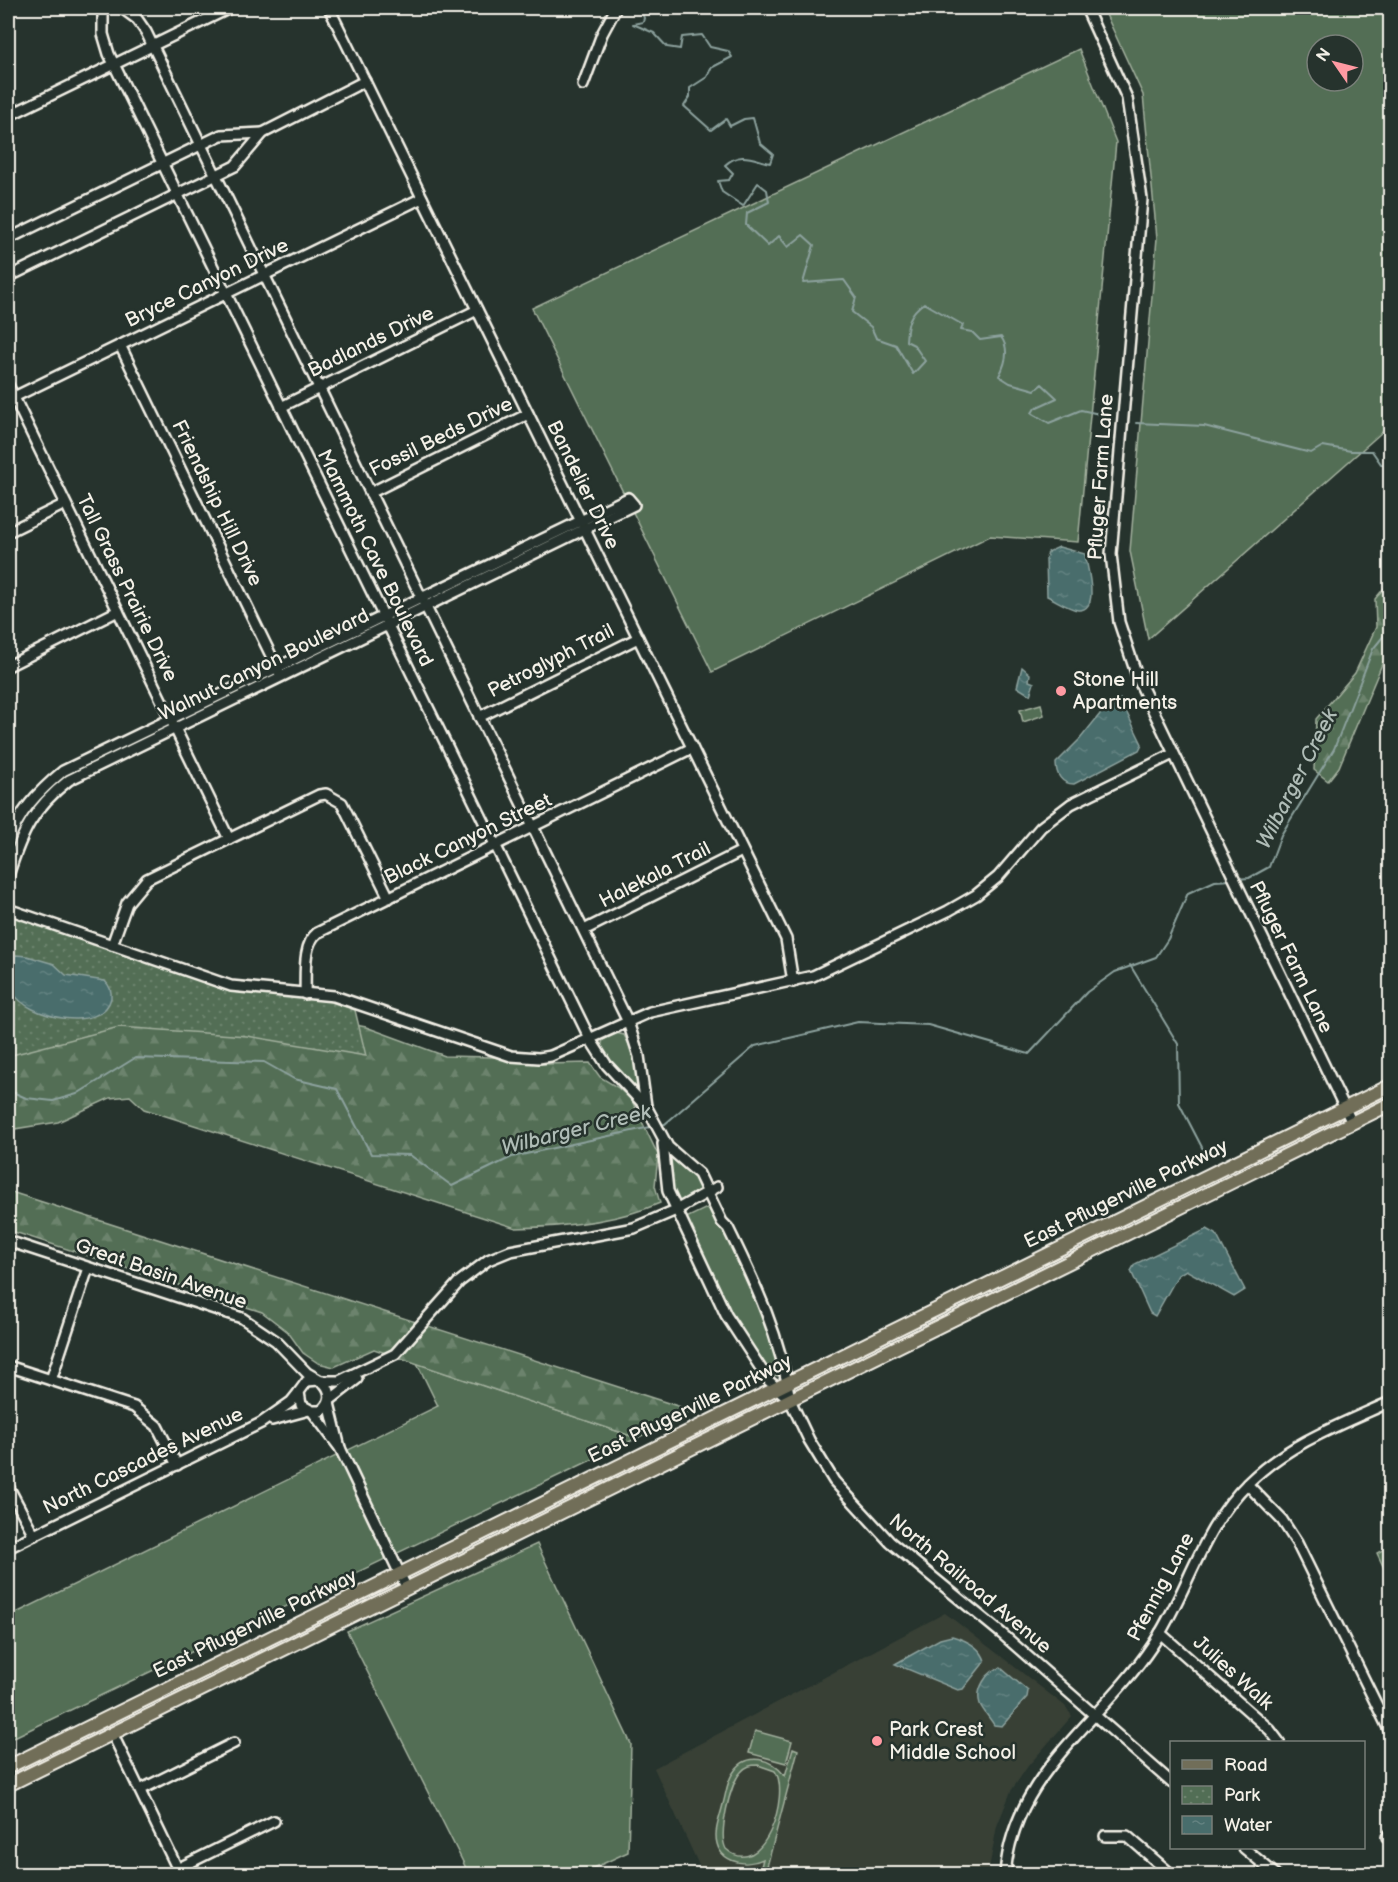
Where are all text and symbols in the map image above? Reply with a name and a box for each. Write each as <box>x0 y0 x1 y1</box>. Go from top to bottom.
north arrow <box>1305 33 1365 93</box>
text: N <box>1313 45 1335 66</box>
street label: Bryce Canyon Drive <box>121 233 293 333</box>
street label: Badlands Drive <box>304 301 438 383</box>
street label: Fossil Beds Drive <box>365 392 517 482</box>
street label: Pfluger Farm Lane <box>1083 393 1119 561</box>
street label: Friendship Hill Drive <box>166 416 268 590</box>
street label: Bandelier Drive <box>541 417 625 553</box>
street label: Mammoth Cave Boulevard <box>312 446 438 670</box>
street label: Tall Grass Prairie Drive <box>71 490 183 686</box>
street label: Walnut Canyon Boulevard <box>155 604 373 726</box>
street label: Petroglyph Trail <box>484 619 618 703</box>
place label: Stone Hill Apartments <box>1073 668 1177 715</box>
marker: Stone Hill Apartments <box>1054 684 1068 698</box>
water label: Wilbarger Creek <box>1251 704 1343 853</box>
street label: Black Canyon Street <box>380 788 556 890</box>
street label: Halekala Trail <box>595 837 715 913</box>
street label: Pfluger Farm Lane <box>1244 877 1338 1037</box>
water label: Wilbarger Creek <box>499 1099 654 1161</box>
street label: East Pflugerville Parkway <box>1020 1134 1232 1254</box>
street label: Great Basin Avenue <box>72 1233 250 1315</box>
street label: East Pflugerville Parkway <box>584 1349 796 1469</box>
street label: North Cascades Avenue <box>39 1402 247 1520</box>
street label: North Railroad Avenue <box>884 1509 1056 1659</box>
street label: Pfennig Lane <box>1122 1529 1200 1645</box>
street label: East Pflugerville Parkway <box>149 1564 361 1684</box>
street label: Julies Walk <box>1188 1631 1278 1715</box>
place label: Park Crest Middle School <box>889 1718 1016 1765</box>
marker: Park Crest Middle School <box>870 1734 884 1748</box>
legend <box>1170 1741 1365 1849</box>
text: Road <box>1224 1755 1268 1776</box>
text: Park <box>1224 1785 1260 1806</box>
text: Water <box>1224 1815 1272 1836</box>

